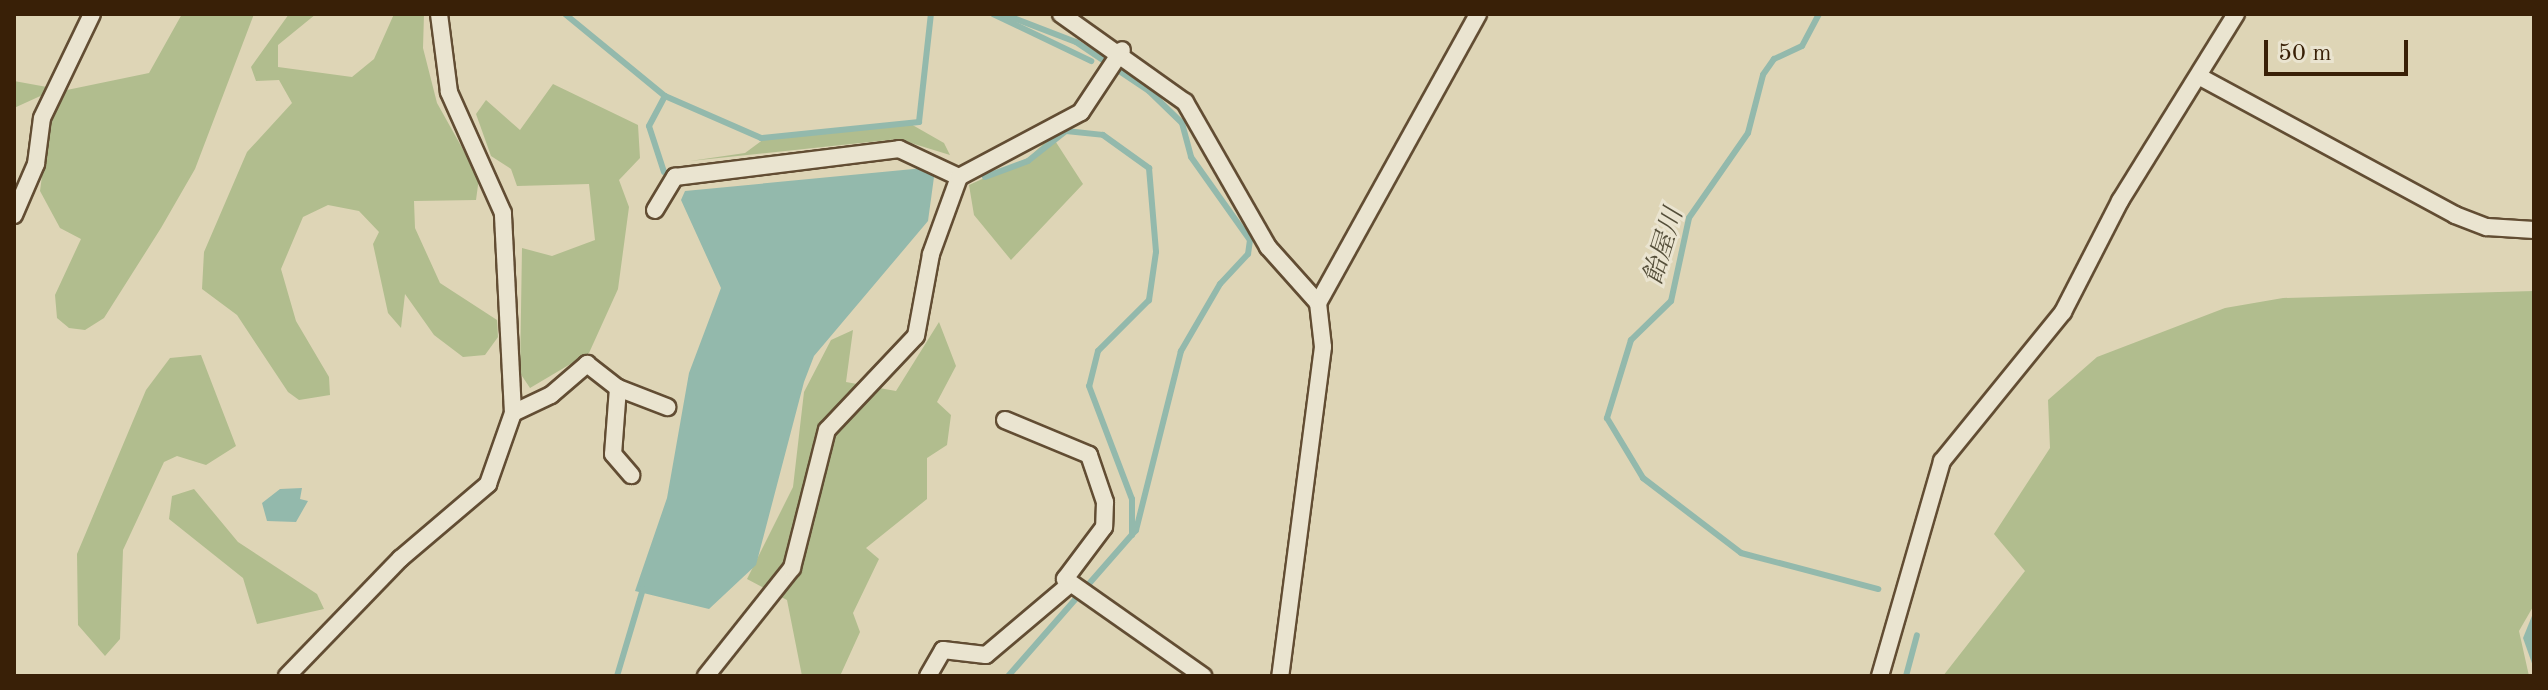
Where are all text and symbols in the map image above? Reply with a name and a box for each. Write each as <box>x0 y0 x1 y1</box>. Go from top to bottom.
scale bar <box>2268 24 2412 74</box>
text: 50 m <box>2278 42 2332 66</box>
water label: 飴屋川 <box>1639 205 1691 289</box>

